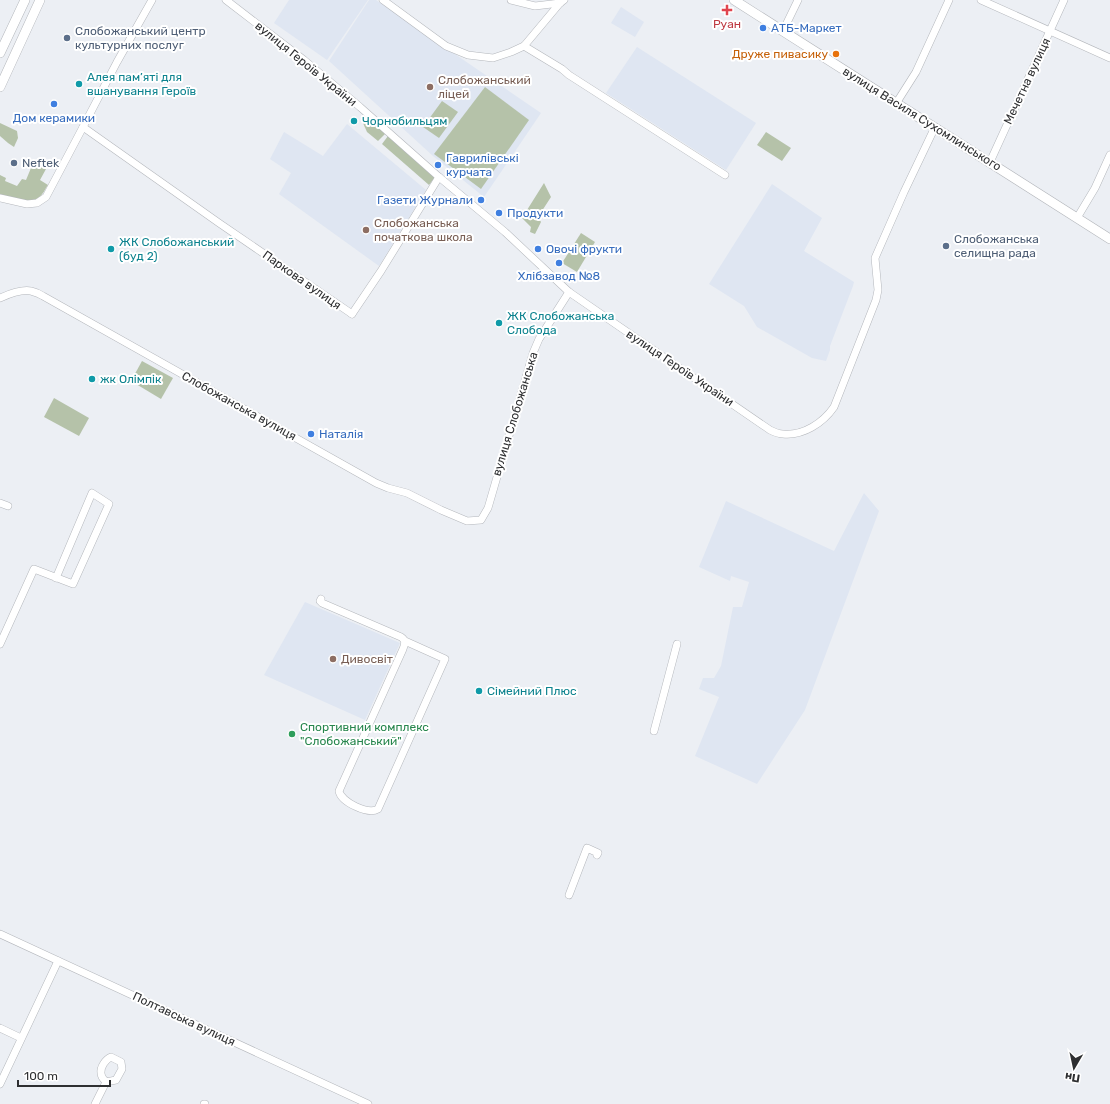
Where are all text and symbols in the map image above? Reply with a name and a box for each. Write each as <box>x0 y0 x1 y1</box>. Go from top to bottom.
marker: Руан <box>722 5 732 15</box>
place label: Руан <box>713 17 741 31</box>
street label: вулиця Героїв України <box>252 19 360 109</box>
place label: АТБ-Маркет <box>771 21 842 35</box>
marker: АТБ-Маркет <box>758 23 768 33</box>
place label: Слобожанський центр культурних послуг <box>75 24 206 52</box>
marker: Слобожанський центр культурних послуг <box>62 33 72 43</box>
street label: Мечетна вулиця <box>1001 36 1053 126</box>
place label: Друже пивасику <box>732 47 828 61</box>
marker: Друже пивасику <box>831 49 841 59</box>
street label: вулиця Василя Сухомлинського <box>840 64 1004 174</box>
place label: Алея пам’яті для вшанування Героїв <box>87 70 197 98</box>
place label: Слобожанський ліцей <box>438 73 531 101</box>
marker: Алея пам’яті для вшанування Героїв <box>74 79 84 89</box>
marker: Слобожанський ліцей <box>425 82 435 92</box>
marker: Дом керамики <box>49 99 59 109</box>
place label: Дом керамики <box>13 111 95 125</box>
place label: Чорнобильцям <box>362 114 447 128</box>
marker: Чорнобильцям <box>349 116 359 126</box>
place label: Гаврилівські курчата <box>446 151 519 179</box>
place label: Neftek <box>22 156 60 170</box>
marker: Neftek <box>9 158 19 168</box>
marker: Гаврилівські курчата <box>433 160 443 170</box>
place label: Газети Журнали <box>377 193 473 207</box>
marker: Газети Журнали <box>476 195 486 205</box>
place label: Продукти <box>507 206 563 220</box>
marker: Продукти <box>494 208 504 218</box>
place label: Cлобожанська початкова школа <box>374 216 473 244</box>
marker: Cлобожанська початкова школа <box>361 225 371 235</box>
place label: Слобожанська селищна рада <box>954 232 1039 260</box>
place label: ЖК Слобожанський (буд 2) <box>119 235 234 263</box>
marker: Слобожанська селищна рада <box>941 241 951 251</box>
place label: Овочі фрукти <box>546 242 622 256</box>
marker: ЖК Слобожанський (буд 2) <box>106 244 116 254</box>
marker: Овочі фрукти <box>533 244 543 254</box>
street label: Паркова вулиця <box>260 248 344 312</box>
marker: Хлібзавод №8 <box>554 258 564 268</box>
place label: Хлібзавод №8 <box>518 269 600 283</box>
place label: ЖК Слобожанська Слобода <box>507 309 614 337</box>
marker: ЖК Слобожанська Слобода <box>494 318 504 328</box>
street label: вулиця Героїв України <box>624 327 736 409</box>
street label: вулиця Слобожанська <box>489 350 541 478</box>
street label: Слобожанська вулиця <box>179 369 299 443</box>
place label: жк Олімпік <box>100 372 162 386</box>
marker: жк Олімпік <box>87 374 97 384</box>
place label: Наталія <box>319 427 363 441</box>
marker: Наталія <box>306 429 316 439</box>
place label: Дивосвіт <box>341 652 393 666</box>
marker: Дивосвіт <box>328 654 338 664</box>
place label: Сімейний Плюс <box>487 684 577 698</box>
marker: Сімейний Плюс <box>474 686 484 696</box>
place label: Спортивний комплекс "Слобожанський" <box>300 720 429 748</box>
marker: Спортивний комплекс "Слобожанський" <box>287 729 297 739</box>
street label: Полтавська вулиця <box>130 989 238 1049</box>
north arrow <box>1054 1048 1094 1088</box>
scale bar <box>18 1062 110 1088</box>
text: 100 m <box>24 1069 58 1083</box>
text: Пн <box>1064 1070 1081 1085</box>

